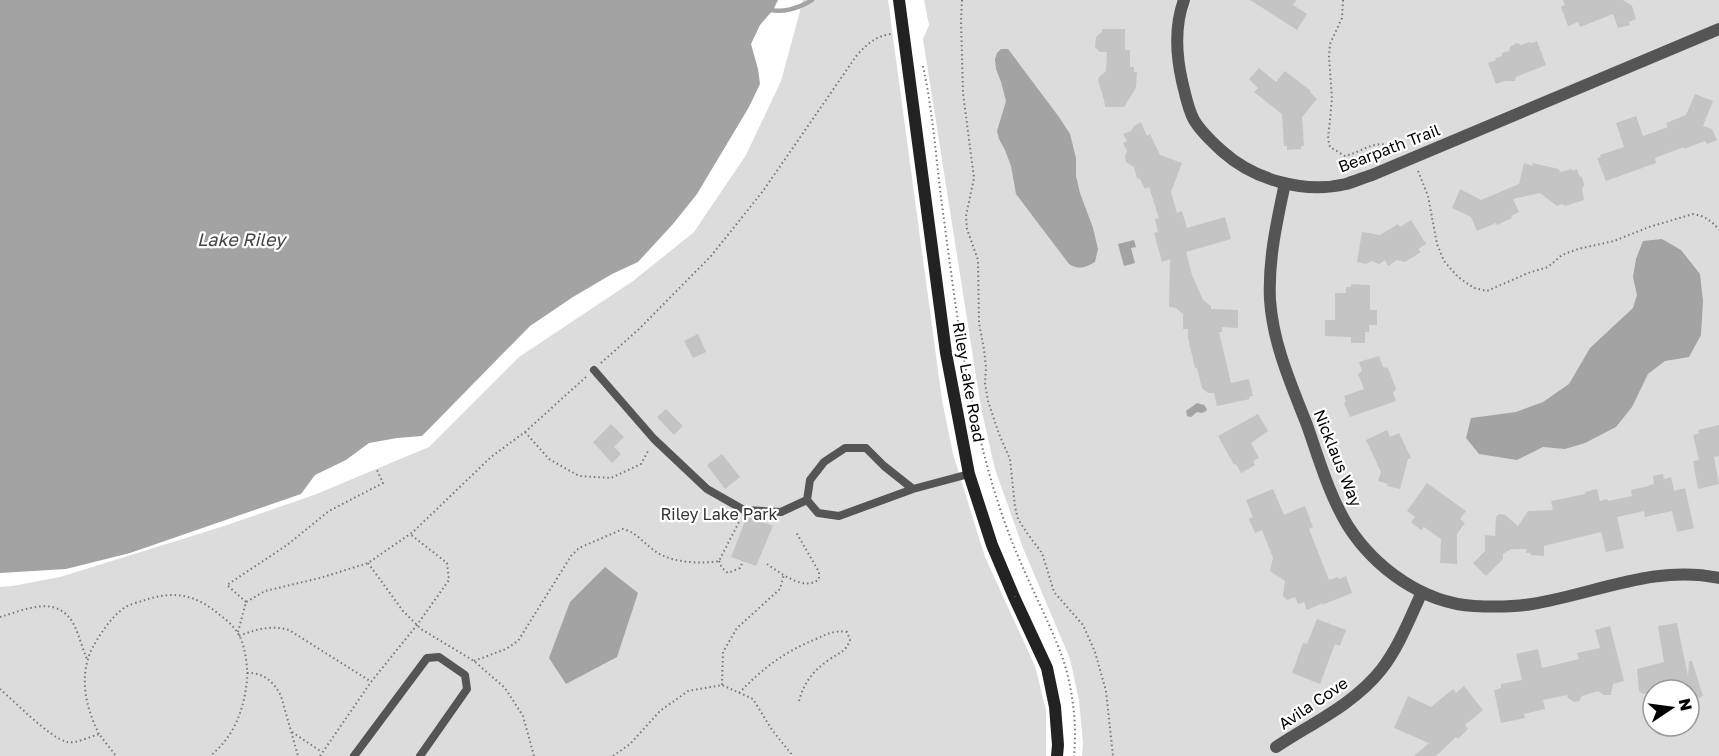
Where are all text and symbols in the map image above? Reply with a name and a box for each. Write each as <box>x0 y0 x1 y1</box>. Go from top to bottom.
street label: Bearpath Trail <box>1335 119 1443 177</box>
water label: Lake Riley <box>197 228 288 250</box>
street label: Riley Lake Road <box>949 320 989 444</box>
street label: Nicklaus Way <box>1309 407 1367 509</box>
park label: Riley Lake Park <box>660 504 778 524</box>
street label: Avila Cove <box>1275 673 1351 733</box>
north arrow <box>1641 678 1701 738</box>
text: N <box>1675 696 1697 713</box>

